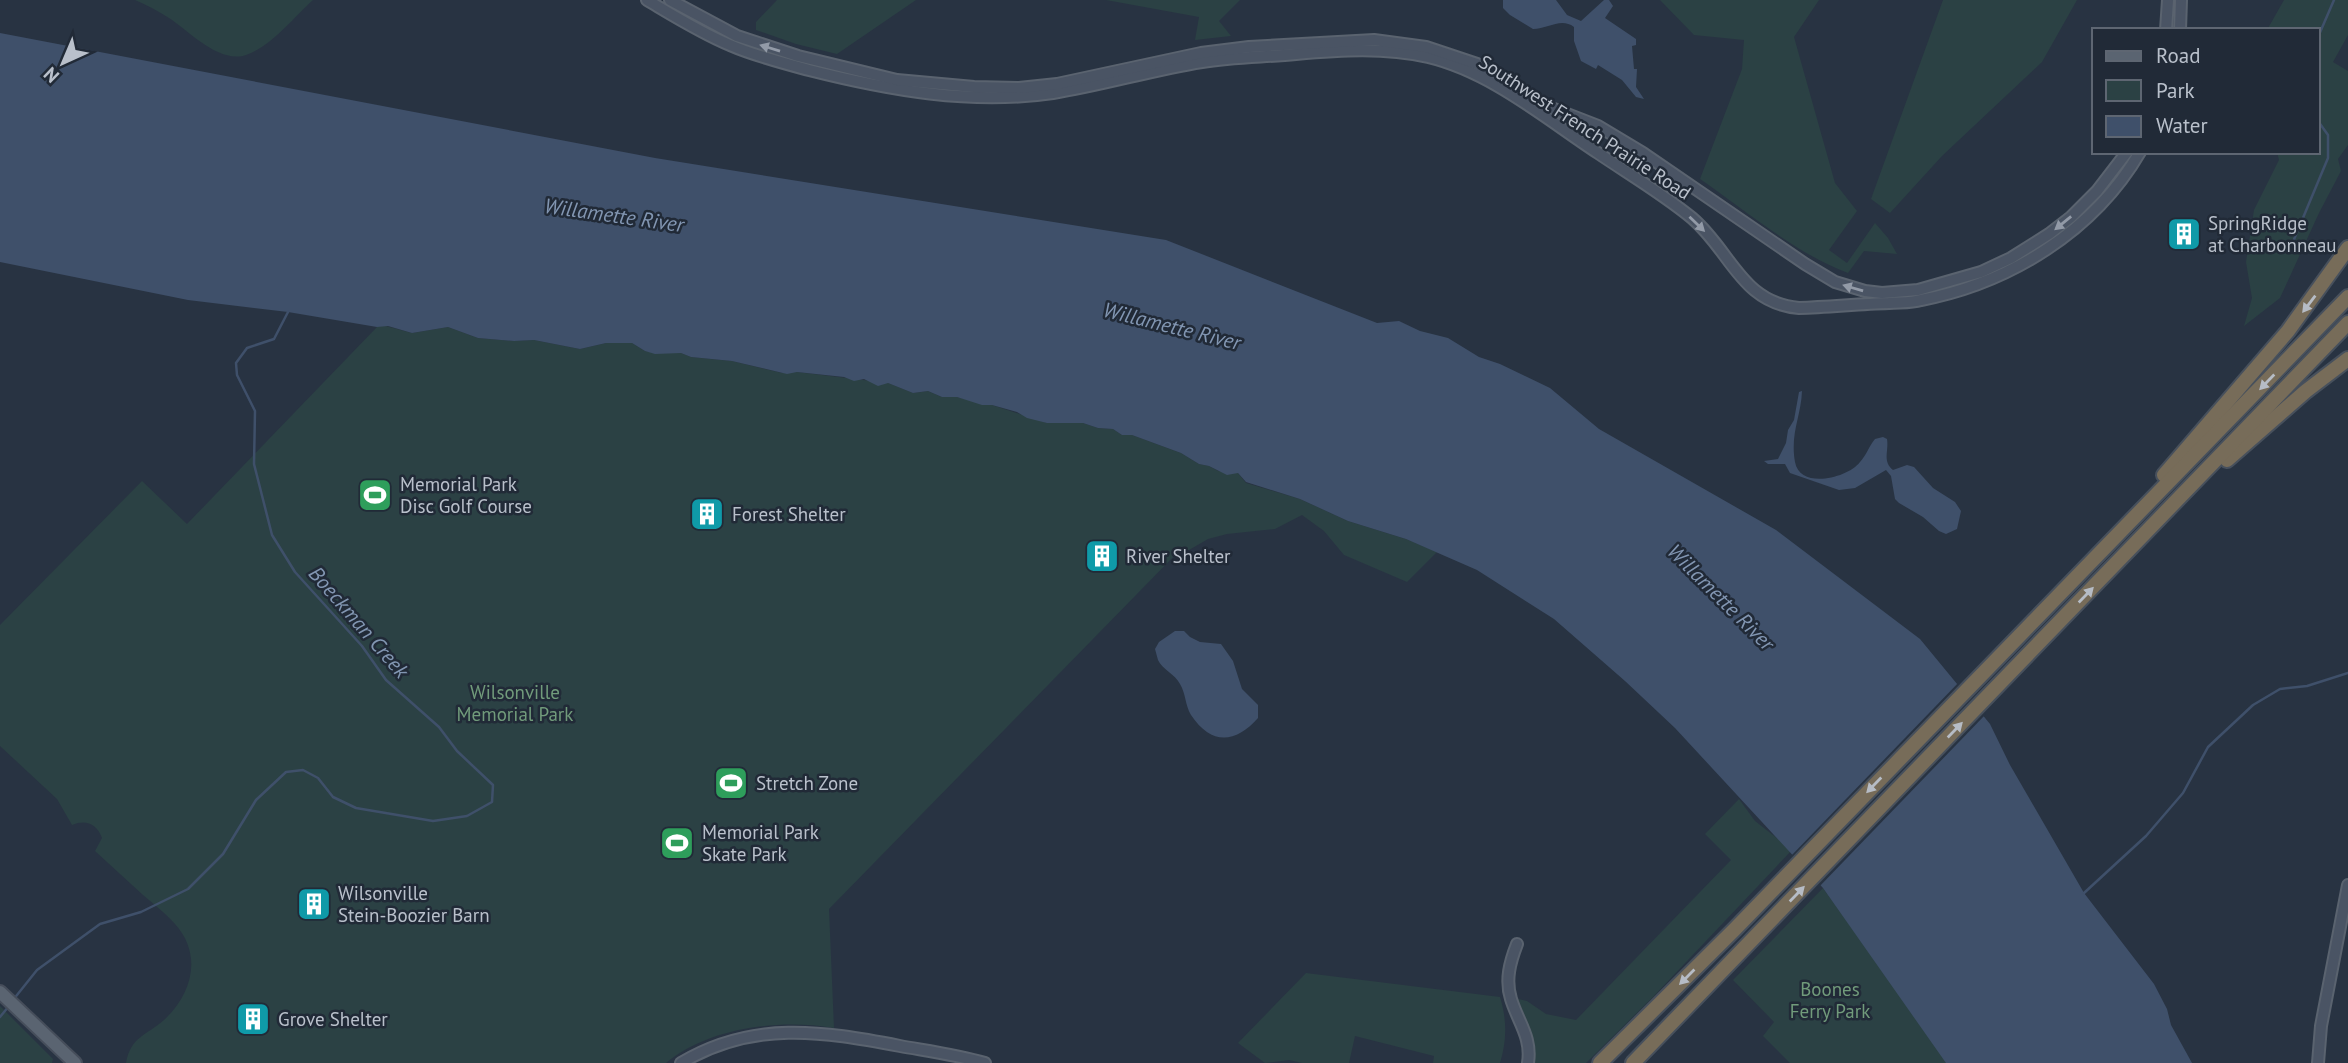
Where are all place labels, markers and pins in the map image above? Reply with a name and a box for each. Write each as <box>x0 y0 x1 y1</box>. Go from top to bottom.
place label: SpringRidge at Charbonneau <box>2208 211 2337 257</box>
building icon: SpringRidge at Charbonneau <box>2165 215 2203 253</box>
place label: Memorial Park Disc Golf Course <box>400 472 532 518</box>
sports icon: Memorial Park Disc Golf Course <box>356 476 394 514</box>
building icon: Forest Shelter <box>688 495 726 533</box>
place label: Forest Shelter <box>732 502 846 526</box>
building icon: River Shelter <box>1083 537 1121 575</box>
place label: River Shelter <box>1126 544 1231 568</box>
sports icon: Stretch Zone <box>712 764 750 802</box>
place label: Stretch Zone <box>756 771 858 795</box>
place label: Memorial Park Skate Park <box>702 820 819 866</box>
sports icon: Memorial Park Skate Park <box>658 824 696 862</box>
place label: Wilsonville Stein-Boozier Barn <box>338 881 490 927</box>
building icon: Wilsonville Stein-Boozier Barn <box>295 885 333 923</box>
building icon: Grove Shelter <box>234 1000 272 1038</box>
place label: Grove Shelter <box>278 1007 388 1031</box>

